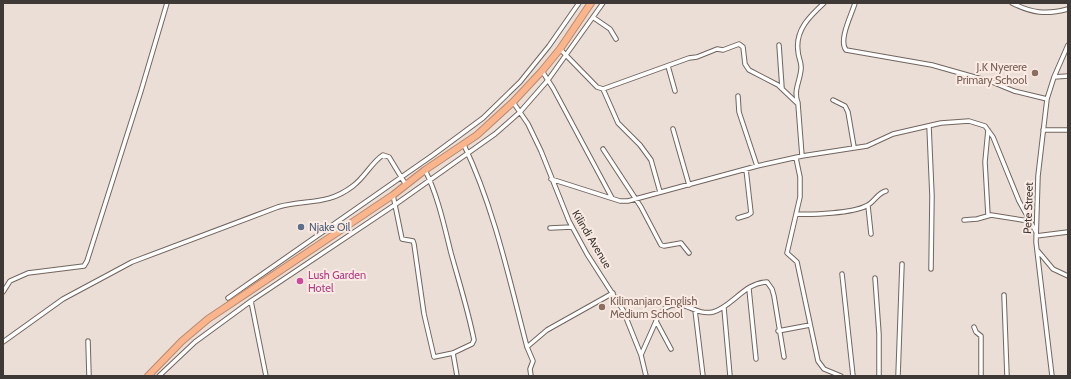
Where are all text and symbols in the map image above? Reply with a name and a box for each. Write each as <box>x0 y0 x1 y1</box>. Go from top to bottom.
place label: J.K Nyerere Primary School <box>956 60 1027 87</box>
marker: J.K Nyerere Primary School <box>1030 68 1040 78</box>
street label: Pete Street <box>1020 182 1036 234</box>
street label: Kilindi Avenue <box>569 207 615 271</box>
place label: Njake Oil <box>309 220 351 234</box>
marker: Njake Oil <box>296 222 306 232</box>
place label: Lush Garden Hotel <box>308 268 366 295</box>
marker: Lush Garden Hotel <box>295 276 305 286</box>
place label: Kilimanjaro English Medium School <box>610 294 697 321</box>
marker: Kilimanjaro English Medium School <box>597 302 607 312</box>

